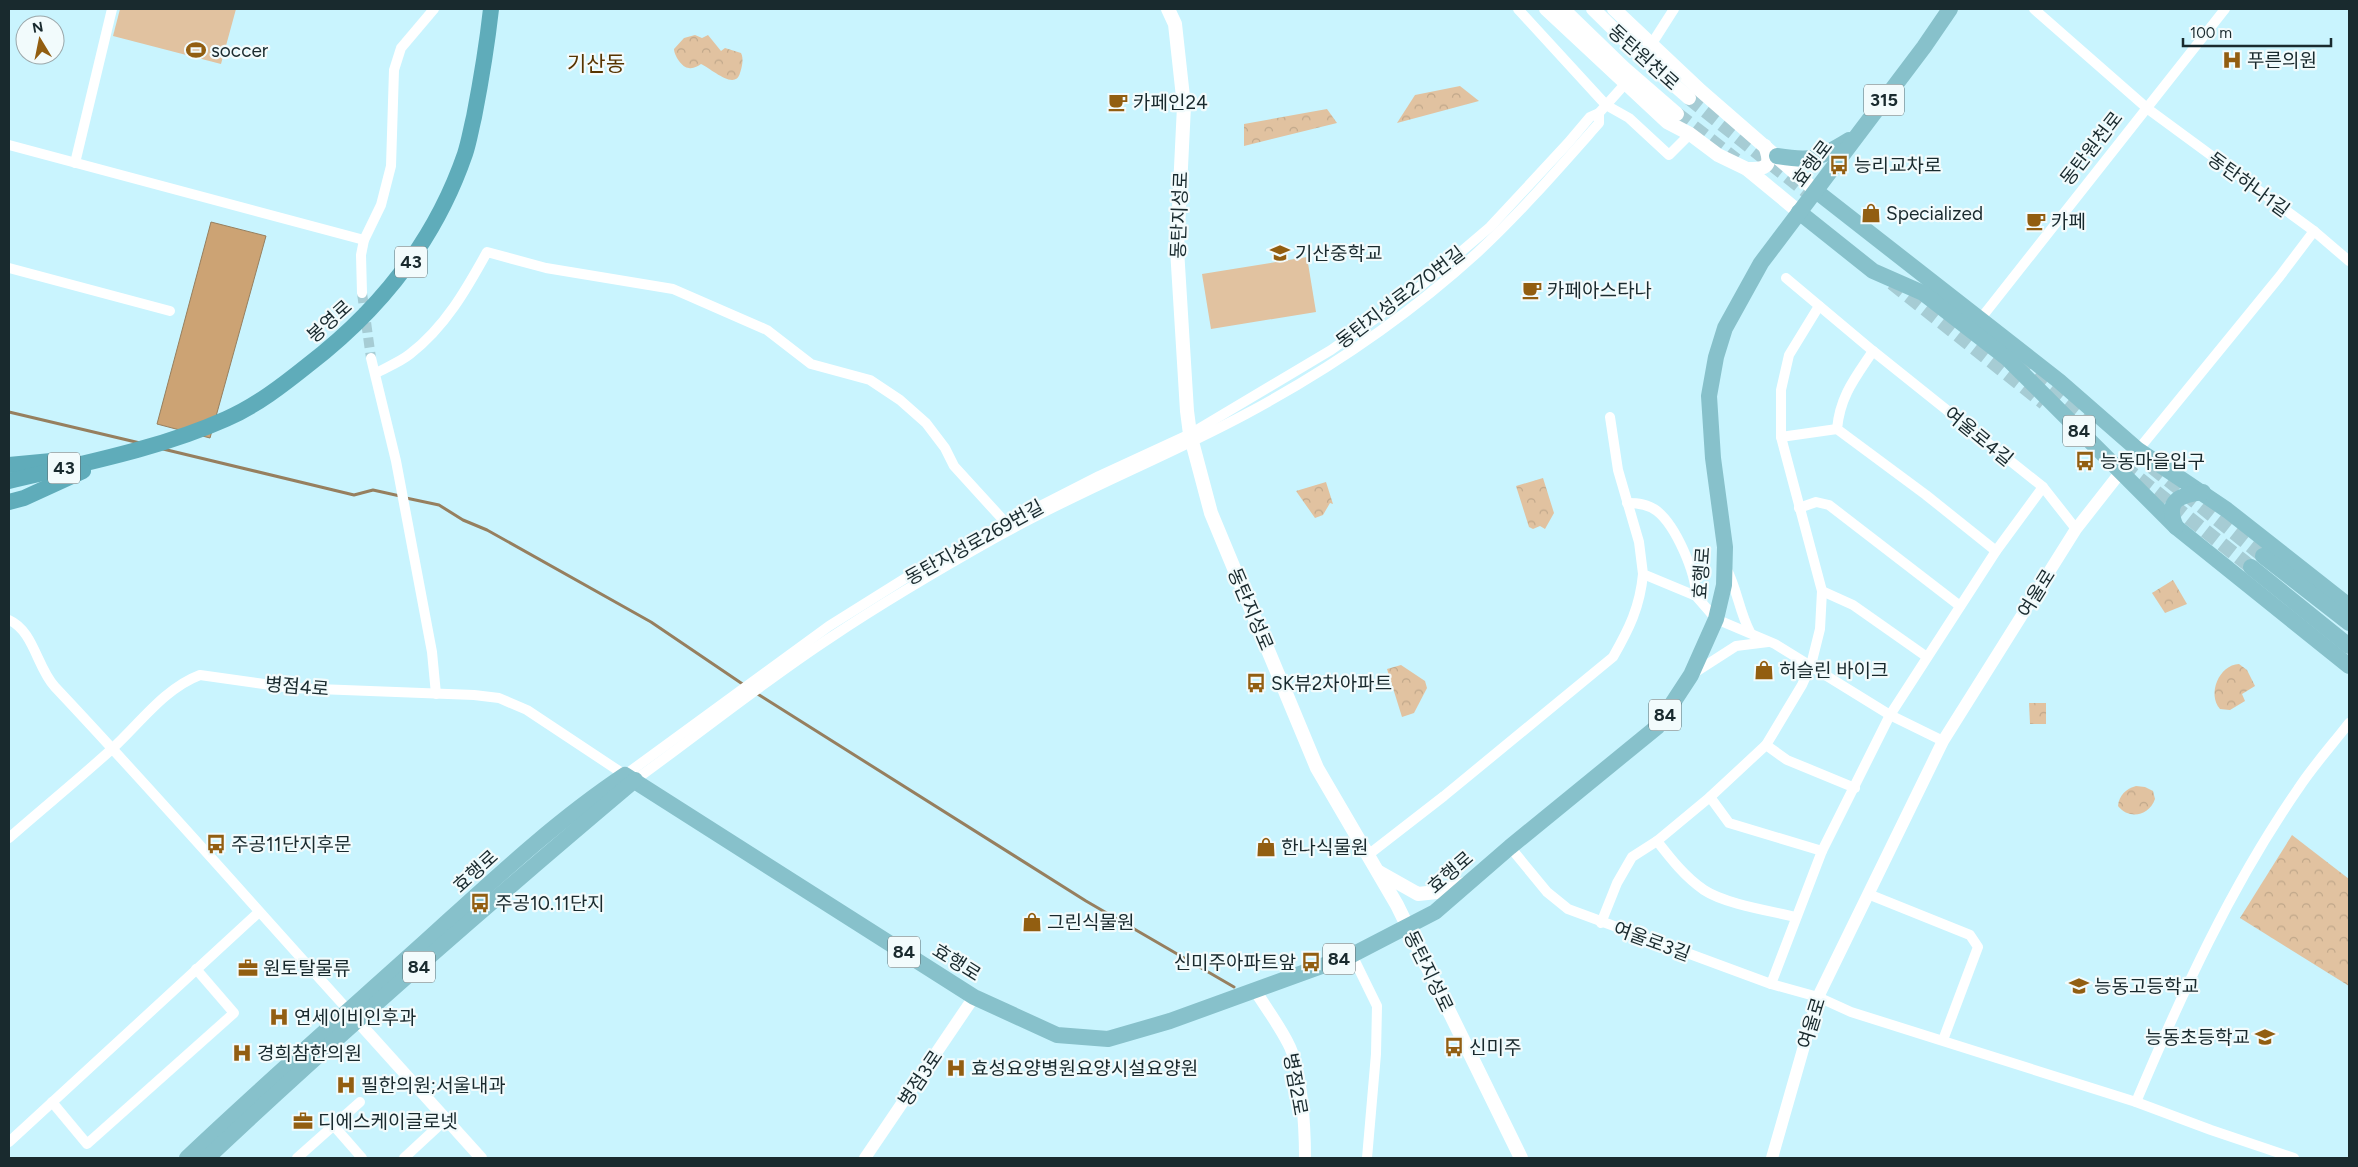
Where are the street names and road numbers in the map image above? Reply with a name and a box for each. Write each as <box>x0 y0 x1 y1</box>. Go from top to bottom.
street label: 동탄원천로 <box>1603 20 1684 95</box>
road number: 315 <box>1864 84 1904 116</box>
street label: 동탄원천로 <box>2055 107 2127 190</box>
street label: 효행로 <box>1787 135 1837 191</box>
street label: 동탄하나1길 <box>2203 147 2294 222</box>
street label: 동탄지성로 <box>1166 171 1193 259</box>
street label: 동탄지성로270번길 <box>1331 241 1469 353</box>
road number: 43 <box>395 246 427 278</box>
street label: 봉영로 <box>302 295 357 347</box>
street label: 여울로4길 <box>1940 402 2018 471</box>
road number: 84 <box>2063 416 2095 446</box>
road number: 43 <box>48 452 80 483</box>
street label: 동탄지성로269번길 <box>901 495 1047 590</box>
street label: 효행로 <box>1688 546 1715 600</box>
street label: 동탄지성로 <box>1223 564 1278 654</box>
street label: 여울로 <box>2013 565 2060 622</box>
street label: 병점4로 <box>264 672 330 701</box>
road number: 84 <box>1649 700 1681 730</box>
street label: 효행로 <box>448 845 503 897</box>
street label: 효행로 <box>1423 846 1478 898</box>
street label: 여울로3길 <box>1610 917 1693 966</box>
street label: 동탄지성로 <box>1399 927 1458 1016</box>
road number: 84 <box>888 936 920 968</box>
street label: 효행로 <box>928 939 985 986</box>
road number: 84 <box>1323 944 1355 974</box>
road number: 84 <box>403 952 435 982</box>
street label: 여울로 <box>1793 995 1830 1052</box>
street label: 병점3로 <box>893 1046 948 1111</box>
street label: 병점2로 <box>1279 1051 1312 1117</box>

